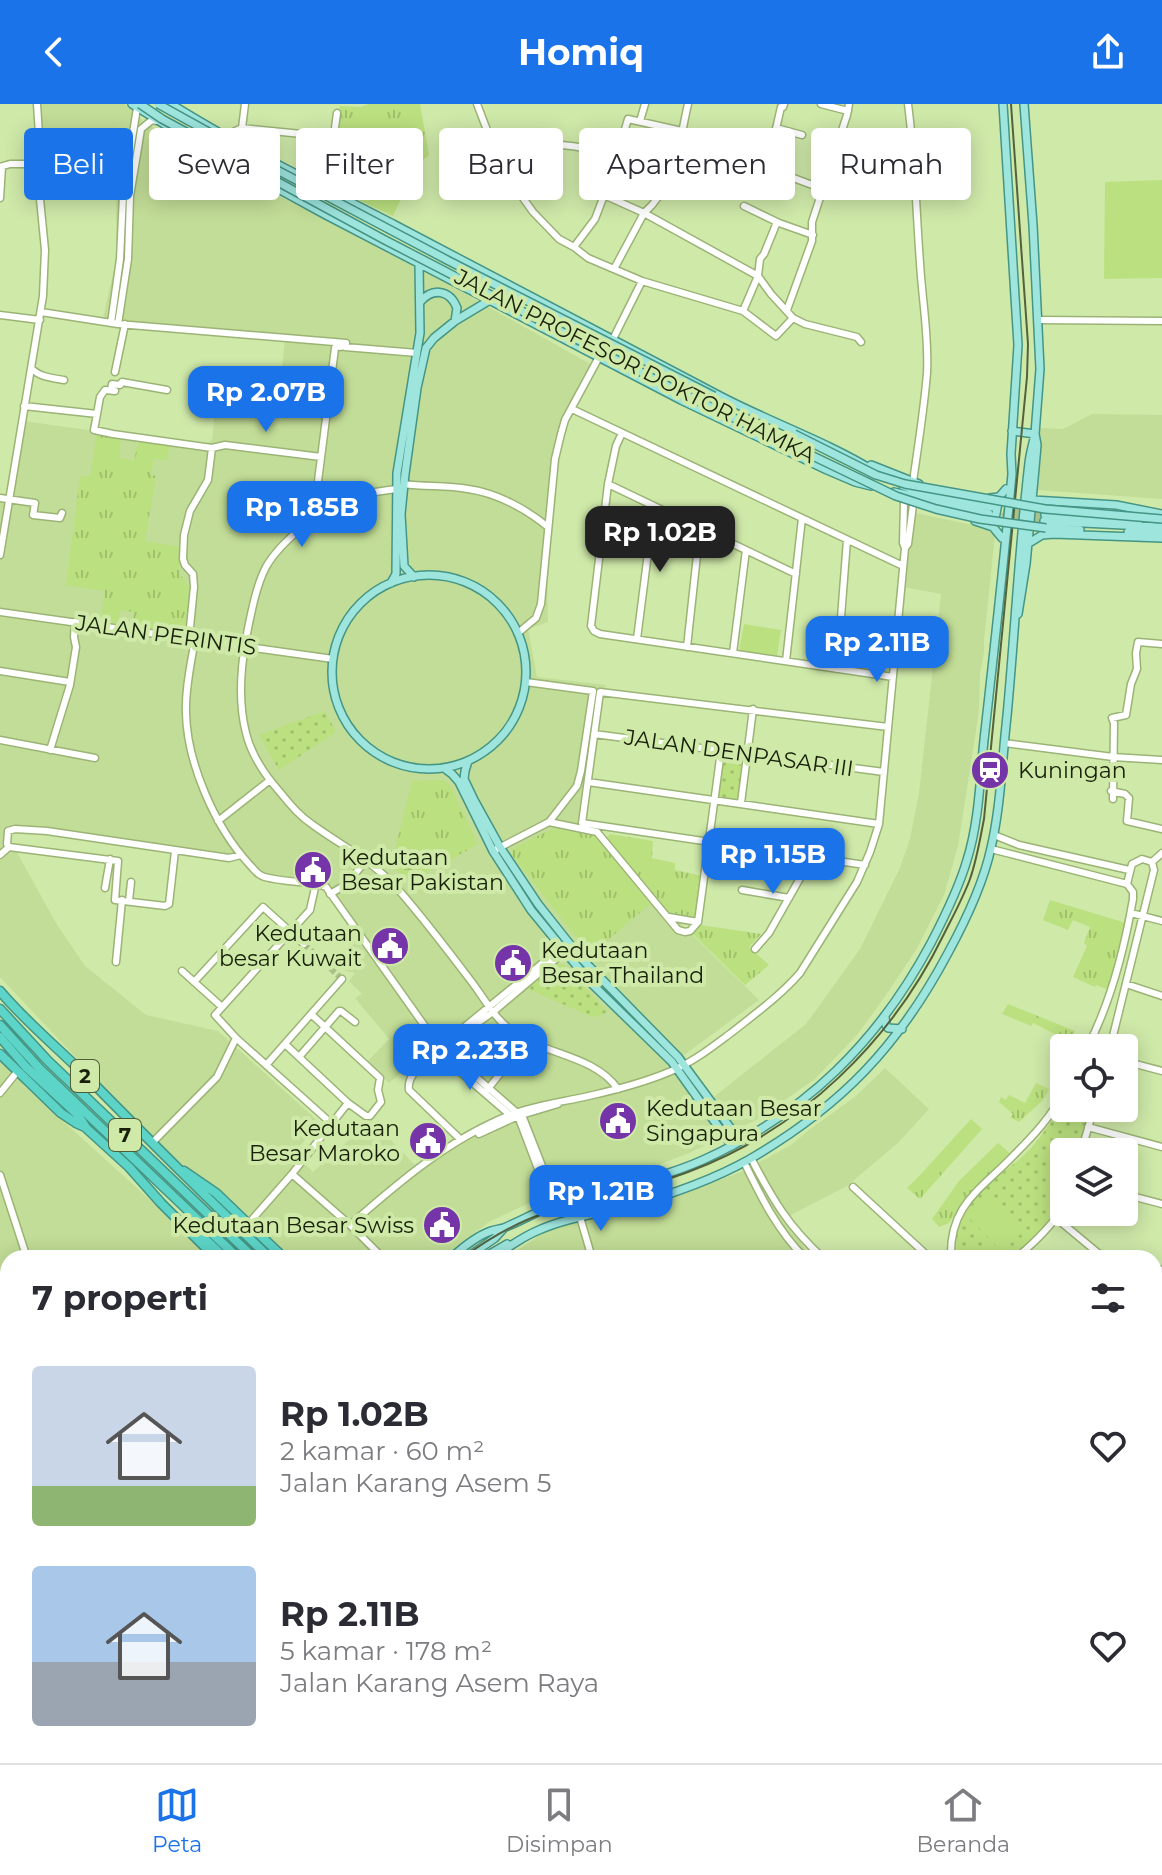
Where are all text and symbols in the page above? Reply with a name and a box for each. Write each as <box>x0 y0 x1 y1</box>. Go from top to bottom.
icon: back <box>32 30 76 74</box>
text: Homiq <box>518 30 644 74</box>
icon: share <box>1086 30 1130 74</box>
chip: Beli <box>24 128 133 200</box>
chip: Sewa <box>149 128 280 200</box>
chip: Filter <box>296 128 423 200</box>
chip: Baru <box>439 128 563 200</box>
chip: Apartemen <box>579 128 795 200</box>
chip: Rumah <box>811 128 971 200</box>
street label: JALAN PROFESOR DOKTOR HAMKA <box>449 263 820 469</box>
pin: Rp 2.07B <box>183 366 349 434</box>
text: Rp 2.07B <box>206 376 326 408</box>
pin: Rp 1.85B <box>219 481 385 549</box>
text: Rp 1.85B <box>245 491 359 523</box>
pin: Rp 1.02B <box>577 506 743 574</box>
text: Rp 1.02B <box>603 516 717 548</box>
street label: JALAN PERINTIS <box>73 609 258 661</box>
pin: Rp 2.11B <box>794 616 960 684</box>
text: Rp 2.11B <box>824 626 930 658</box>
street label: JALAN DENPASAR III <box>622 723 855 782</box>
station icon: Kuningan <box>969 749 1011 791</box>
place label: Kuningan <box>1018 757 1127 784</box>
pin: Rp 1.15B <box>690 828 856 896</box>
text: Rp 1.15B <box>720 838 826 870</box>
place label: Kedutaan Besar Pakistan <box>341 844 504 896</box>
public building icon: Kedutaan Besar Pakistan <box>292 849 334 891</box>
place label: Kedutaan besar Kuwait <box>219 920 362 972</box>
public building icon: Kedutaan besar Kuwait <box>369 925 411 967</box>
place label: Kedutaan Besar Thailand <box>541 937 704 989</box>
public building icon: Kedutaan Besar Thailand <box>492 942 534 984</box>
pin: Rp 2.23B <box>387 1024 553 1092</box>
text: Rp 2.23B <box>411 1034 529 1066</box>
map controls <box>1050 1034 1138 1226</box>
button: locate <box>1050 1034 1138 1122</box>
road number: 2 <box>71 1060 99 1092</box>
place label: Kedutaan Besar Singapura <box>646 1095 822 1147</box>
public building icon: Kedutaan Besar Singapura <box>597 1100 639 1142</box>
place label: Kedutaan Besar Maroko <box>249 1115 400 1167</box>
road number: 7 <box>109 1119 141 1151</box>
public building icon: Kedutaan Besar Maroko <box>407 1120 449 1162</box>
button: layers <box>1050 1138 1138 1226</box>
pin: Rp 1.21B <box>518 1165 684 1233</box>
text: Rp 1.21B <box>547 1175 655 1207</box>
public building icon: Kedutaan Besar Swiss <box>421 1204 463 1246</box>
place label: Kedutaan Besar Swiss <box>173 1212 414 1239</box>
icon: filters <box>1086 1276 1130 1320</box>
text: 7 properti <box>32 1277 208 1319</box>
text: Rp 1.02B <box>280 1393 429 1435</box>
icon: home <box>96 1398 192 1494</box>
icon: heart <box>1086 1424 1130 1468</box>
text: 2 kamar · 60 m² <box>280 1435 484 1467</box>
text: Jalan Karang Asem 5 <box>280 1467 551 1499</box>
text: Rp 2.11B <box>280 1593 420 1635</box>
icon: home <box>96 1598 192 1694</box>
icon: heart <box>1086 1624 1130 1668</box>
text: 5 kamar · 178 m² <box>280 1635 492 1667</box>
text: Jalan Karang Asem Raya <box>280 1667 599 1699</box>
tab: Peta <box>152 1783 202 1858</box>
tab: Disimpan <box>506 1783 613 1858</box>
tab: Beranda <box>917 1783 1010 1858</box>

